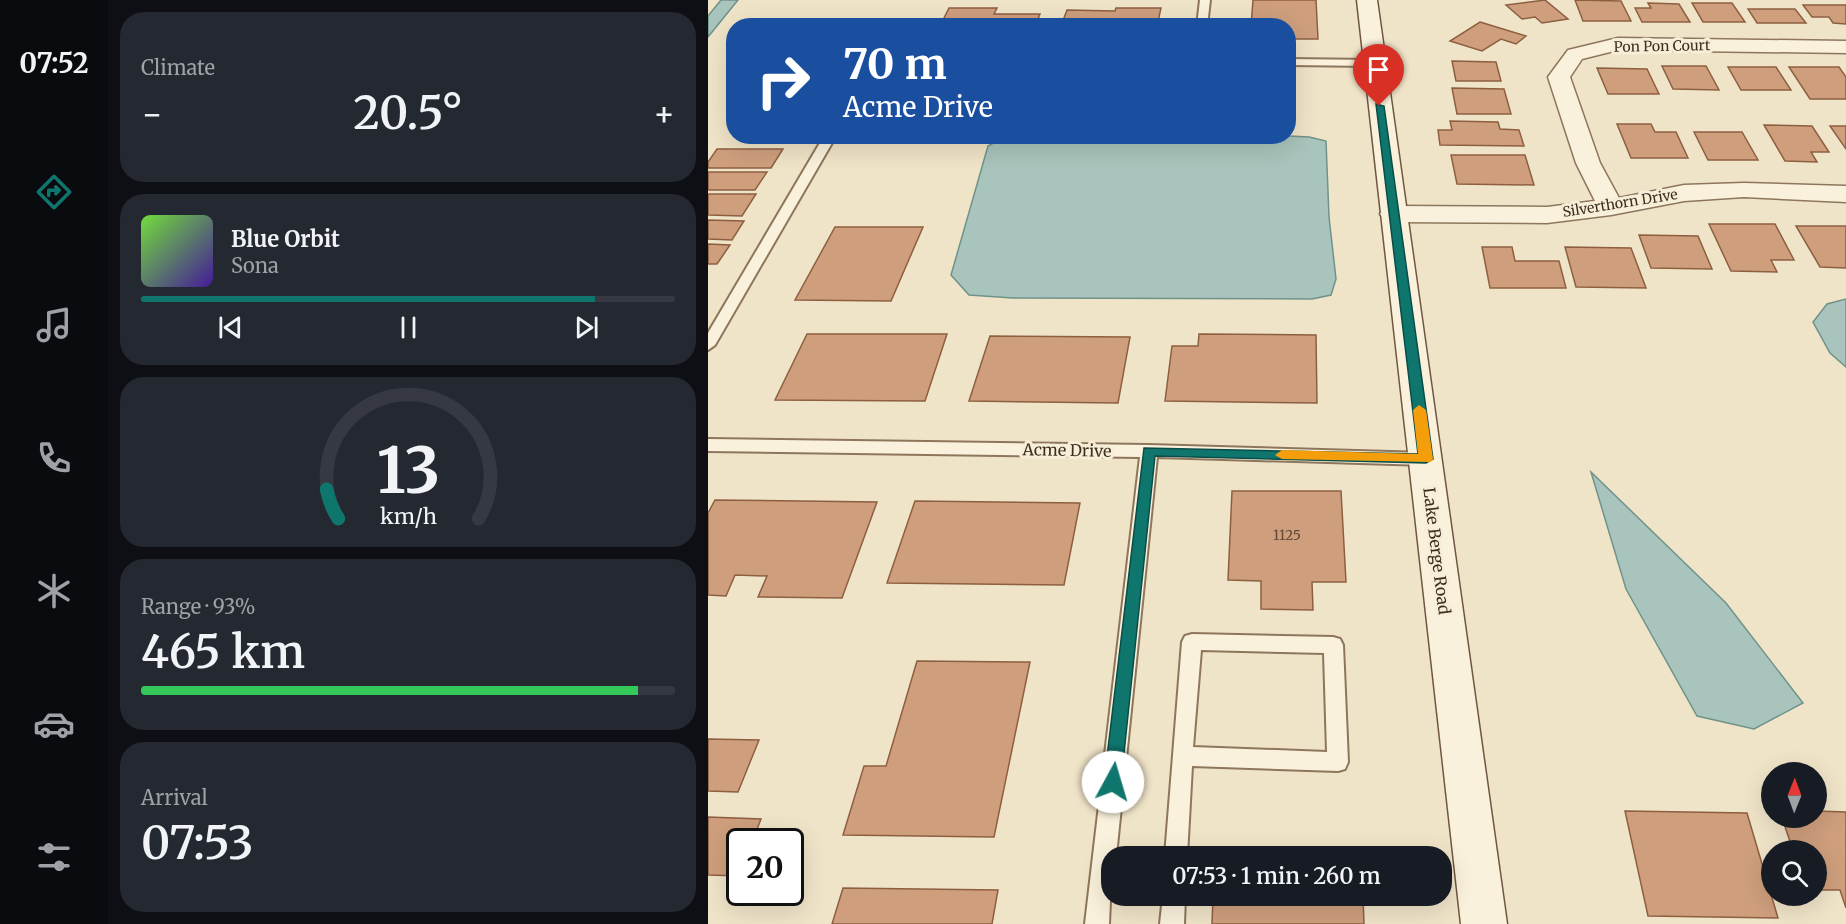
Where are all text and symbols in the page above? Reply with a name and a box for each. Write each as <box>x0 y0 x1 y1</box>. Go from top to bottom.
street label: Pon Pon Court <box>1614 36 1711 56</box>
text: 70 m <box>843 38 947 90</box>
icon: right <box>744 42 822 120</box>
pin <box>1353 44 1404 106</box>
text: 07:52 <box>19 46 89 80</box>
icon: arrive <box>1362 53 1395 86</box>
text: Climate <box>141 55 215 80</box>
text: 20.5° <box>353 85 463 141</box>
text: Acme Drive <box>843 90 993 124</box>
text: − <box>141 94 163 135</box>
text: + <box>653 94 675 135</box>
icon: directions <box>33 171 75 213</box>
street label: Silverthorn Drive <box>1561 185 1679 221</box>
text: Blue Orbit <box>231 225 340 253</box>
text: Sona <box>231 253 279 278</box>
icon: music <box>33 304 75 346</box>
icon: previous <box>214 311 247 344</box>
icon: pause <box>392 311 425 344</box>
icon: next <box>570 311 603 344</box>
text: 13 <box>376 432 440 510</box>
icon: phone <box>33 437 75 479</box>
street label: Acme Drive <box>1021 439 1112 461</box>
street label: Lake Berge Road <box>1419 486 1455 616</box>
text: km/h <box>380 503 436 530</box>
house number: 1125 <box>1273 526 1301 544</box>
icon: climate <box>33 570 75 612</box>
text: Range · 93% <box>141 594 256 619</box>
text: 465 km <box>141 624 305 680</box>
icon: car <box>33 703 75 745</box>
position arrow <box>1081 750 1145 814</box>
north arrow <box>1761 762 1827 828</box>
map controls <box>1761 762 1827 906</box>
text: Arrival <box>141 785 208 810</box>
text: 07:53 <box>141 815 254 871</box>
speed limit sign: 20 <box>726 828 804 906</box>
icon: filters <box>33 836 75 878</box>
button: search <box>1761 840 1827 906</box>
text: 07:53 · 1 min · 260 m <box>1172 862 1381 890</box>

